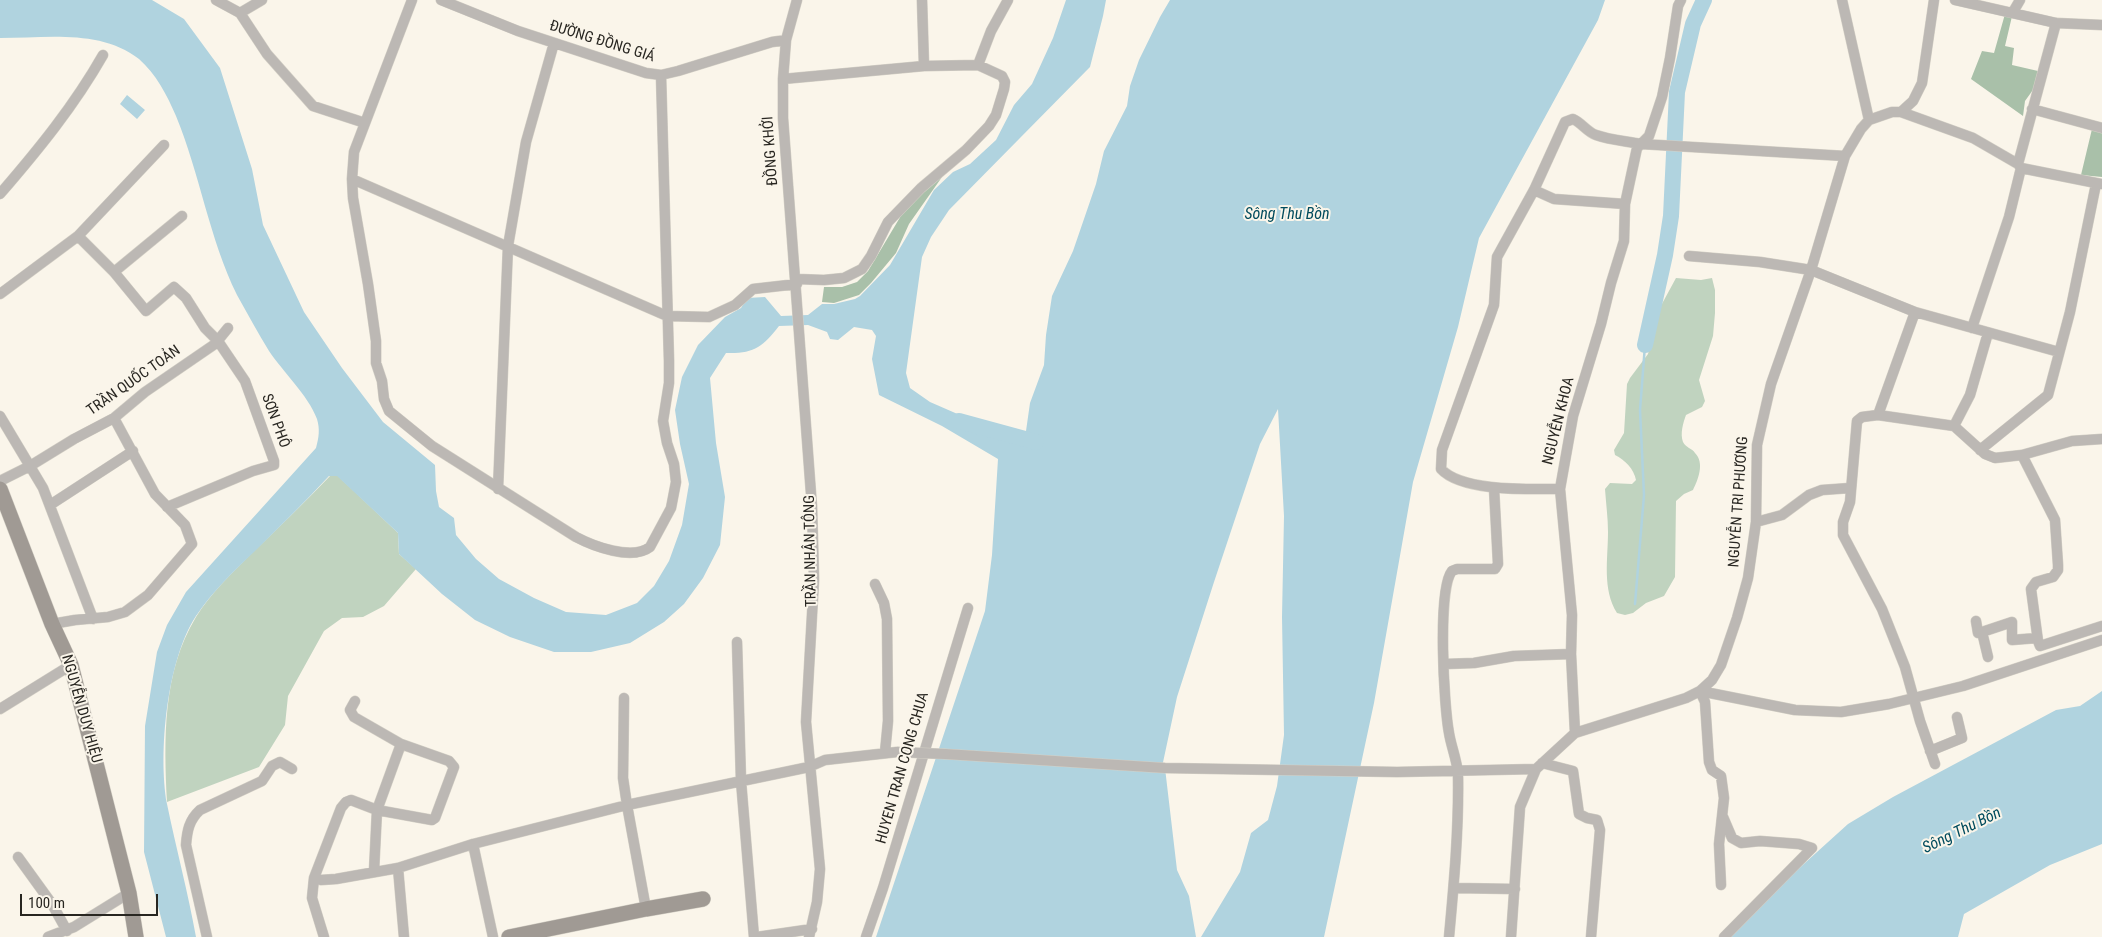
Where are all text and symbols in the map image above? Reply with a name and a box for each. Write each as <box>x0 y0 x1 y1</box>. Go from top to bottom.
street label: ĐƯỜNG ĐỒNG GIÁ <box>547 17 657 67</box>
street label: ĐỒNG KHỞI <box>760 116 782 186</box>
water label: Sông Thu Bồn <box>1244 205 1330 225</box>
street label: TRẦN QUỐC TOẢN <box>84 342 184 420</box>
street label: NGUYỄN KHOA <box>1539 375 1579 467</box>
street label: SƠN PHÔ <box>257 392 293 450</box>
street label: NGUYỄN TRI PHƯƠNG <box>1725 436 1753 568</box>
street label: TRẦN NHÂN TÔNG <box>801 495 821 607</box>
street label: NGUYỄN DUY HIỆU <box>57 653 105 765</box>
street label: HUYEN TRAN CONG CHUA <box>873 690 933 846</box>
water label: Sông Thu Bồn <box>1920 804 2004 858</box>
scale bar <box>22 884 160 916</box>
text: 100 m <box>28 894 65 912</box>

